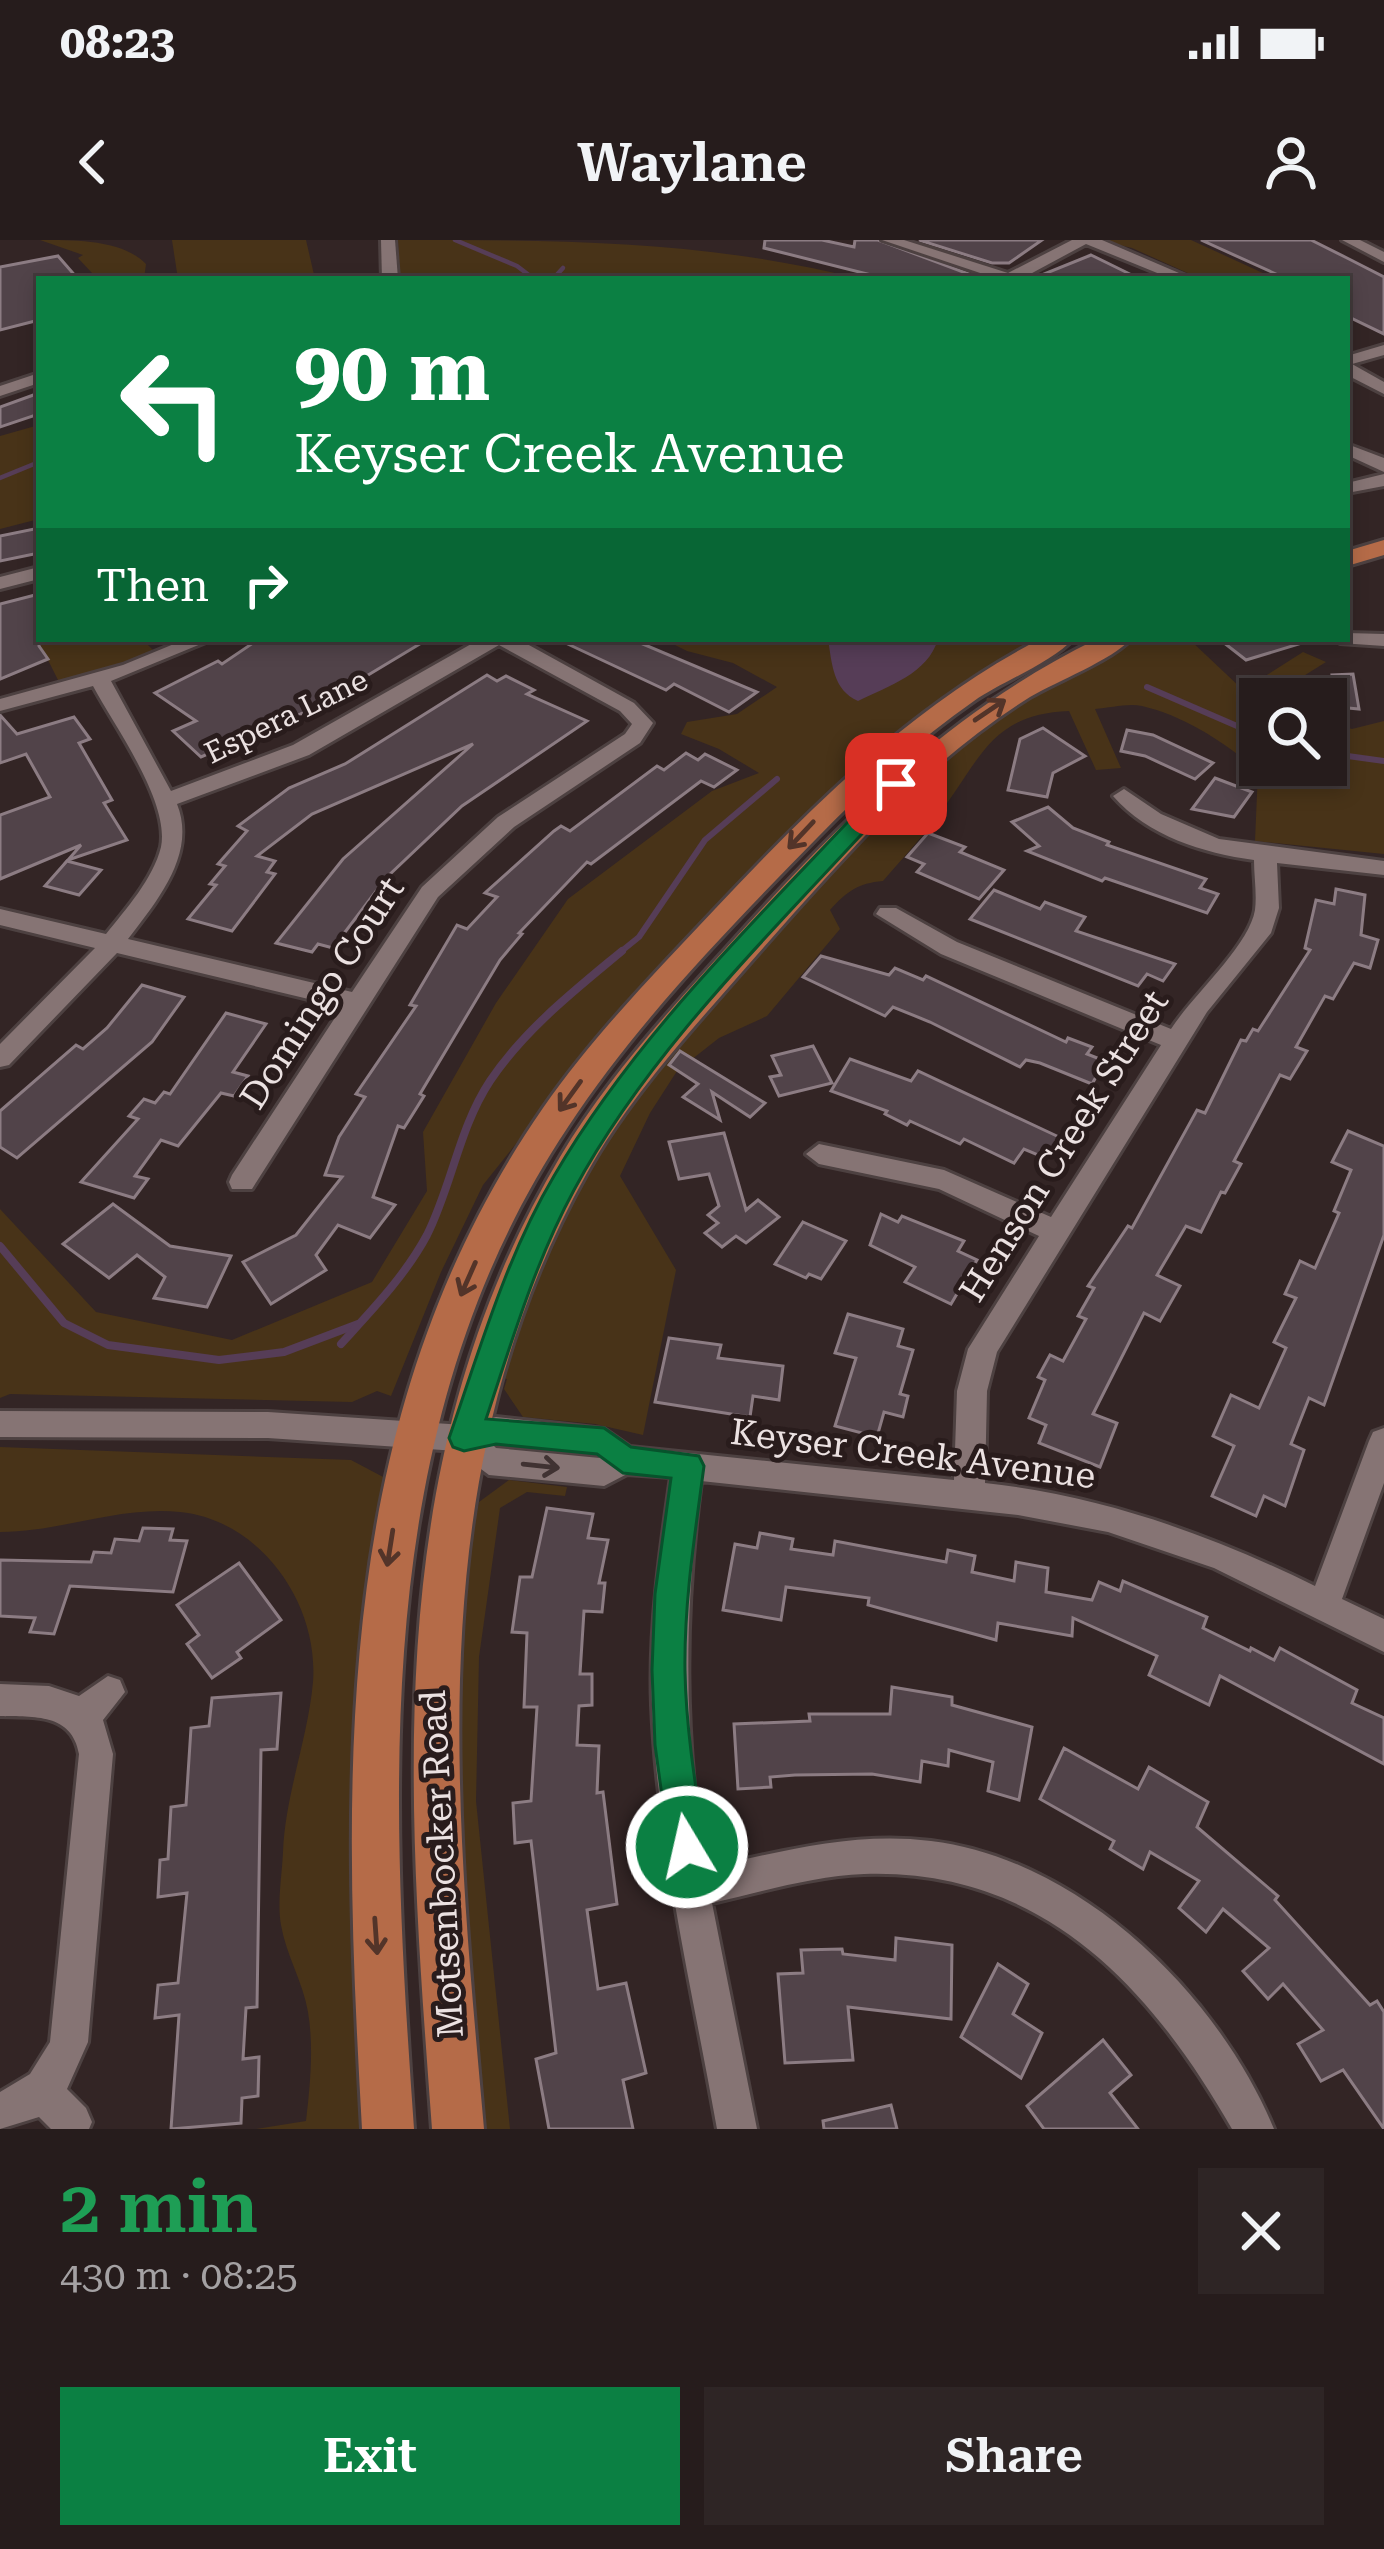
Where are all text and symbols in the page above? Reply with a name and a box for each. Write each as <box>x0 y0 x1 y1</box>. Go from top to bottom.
text: 08:23 <box>60 16 175 69</box>
icon: back <box>60 129 126 195</box>
icon: person <box>1258 129 1324 195</box>
text: Waylane <box>577 131 807 194</box>
text: 90 m <box>294 322 490 420</box>
icon: left <box>96 324 252 480</box>
text: Keyser Creek Avenue <box>294 422 845 485</box>
icon: right <box>233 552 299 618</box>
text: Then <box>96 559 209 612</box>
street label: Espera Lane <box>199 662 373 770</box>
map controls <box>1239 678 1347 786</box>
button: search <box>1239 678 1347 786</box>
one-way arrow <box>973 698 1007 723</box>
pin <box>845 733 947 835</box>
icon: arrive <box>863 751 929 817</box>
one-way arrow <box>788 819 815 849</box>
street label: Domingo Court <box>231 869 413 1117</box>
street label: Henson Creek Street <box>951 983 1177 1309</box>
one-way arrow <box>558 1079 584 1112</box>
one-way arrow <box>455 1260 477 1296</box>
street label: Keyser Creek Avenue <box>728 1411 1098 1497</box>
one-way arrow <box>521 1455 560 1478</box>
one-way arrow <box>378 1527 401 1566</box>
street label: Motsenbocker Road <box>412 1689 472 2039</box>
position arrow <box>624 1784 750 1910</box>
one-way arrow <box>364 1916 387 1955</box>
text: 2 min <box>60 2165 258 2250</box>
button: close <box>1198 2168 1324 2294</box>
text: 430 m · 08:25 <box>60 2253 298 2299</box>
button: Exit <box>60 2387 680 2525</box>
button: Share <box>704 2387 1324 2525</box>

